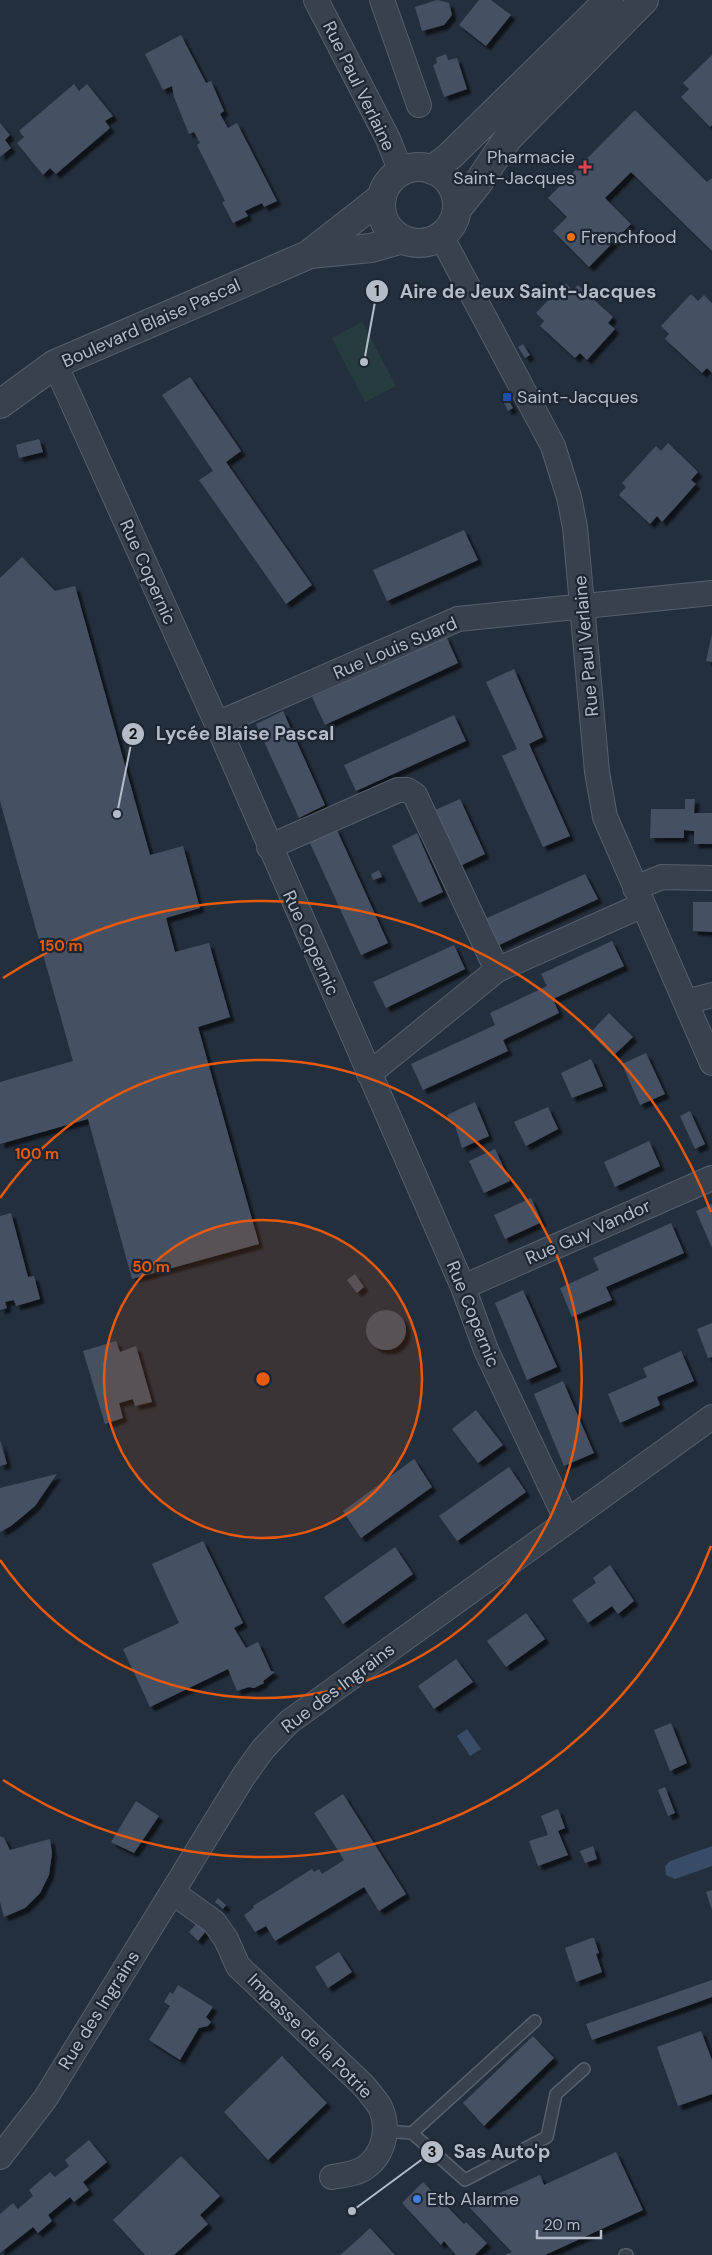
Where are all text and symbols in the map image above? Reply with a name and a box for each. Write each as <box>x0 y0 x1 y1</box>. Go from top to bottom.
street label: Rue Paul Verlaine <box>317 17 401 155</box>
place label: Pharmacie Saint-Jacques <box>453 145 575 190</box>
marker: Pharmacie Saint-Jacques <box>579 161 591 173</box>
place label: Frenchfood <box>581 225 677 249</box>
marker: Frenchfood <box>565 231 577 243</box>
street label: Boulevard Blaise Pascal <box>58 273 244 373</box>
callout: Aire de Jeux Saint-Jacques <box>365 274 666 308</box>
text: Aire de Jeux Saint-Jacques <box>400 279 656 304</box>
text: 1 <box>374 281 380 301</box>
place label: Saint-Jacques <box>517 385 639 409</box>
marker: Saint-Jacques <box>501 391 513 403</box>
street label: Rue Copernic <box>114 516 182 628</box>
street label: Rue Paul Verlaine <box>568 575 604 717</box>
street label: Rue Louis Suard <box>329 611 461 685</box>
callout: Lycée Blaise Pascal <box>121 717 344 751</box>
text: Lycée Blaise Pascal <box>156 721 334 746</box>
text: 2 <box>129 724 138 744</box>
street label: Rue Copernic <box>277 887 345 999</box>
text: 150 m <box>40 936 83 956</box>
text: 100 m <box>15 1144 59 1164</box>
street label: Rue Guy Vandor <box>522 1194 655 1270</box>
text: 50 m <box>132 1257 170 1277</box>
street label: Rue Copernic <box>441 1257 505 1371</box>
centre of rings <box>254 1370 272 1388</box>
street label: Rue des Ingrains <box>276 1637 400 1739</box>
street label: Rue des Ingrains <box>53 1946 145 2074</box>
street label: Impasse de la Potrie <box>242 1968 378 2104</box>
callout: Sas Auto'p <box>419 2135 561 2169</box>
text: Sas Auto'p <box>454 2139 550 2164</box>
text: 3 <box>427 2142 437 2162</box>
place label: Etb Alarme <box>427 2187 519 2211</box>
marker: Etb Alarme <box>411 2193 423 2205</box>
scale bar <box>537 2208 601 2240</box>
text: 20 m <box>544 2215 580 2235</box>

